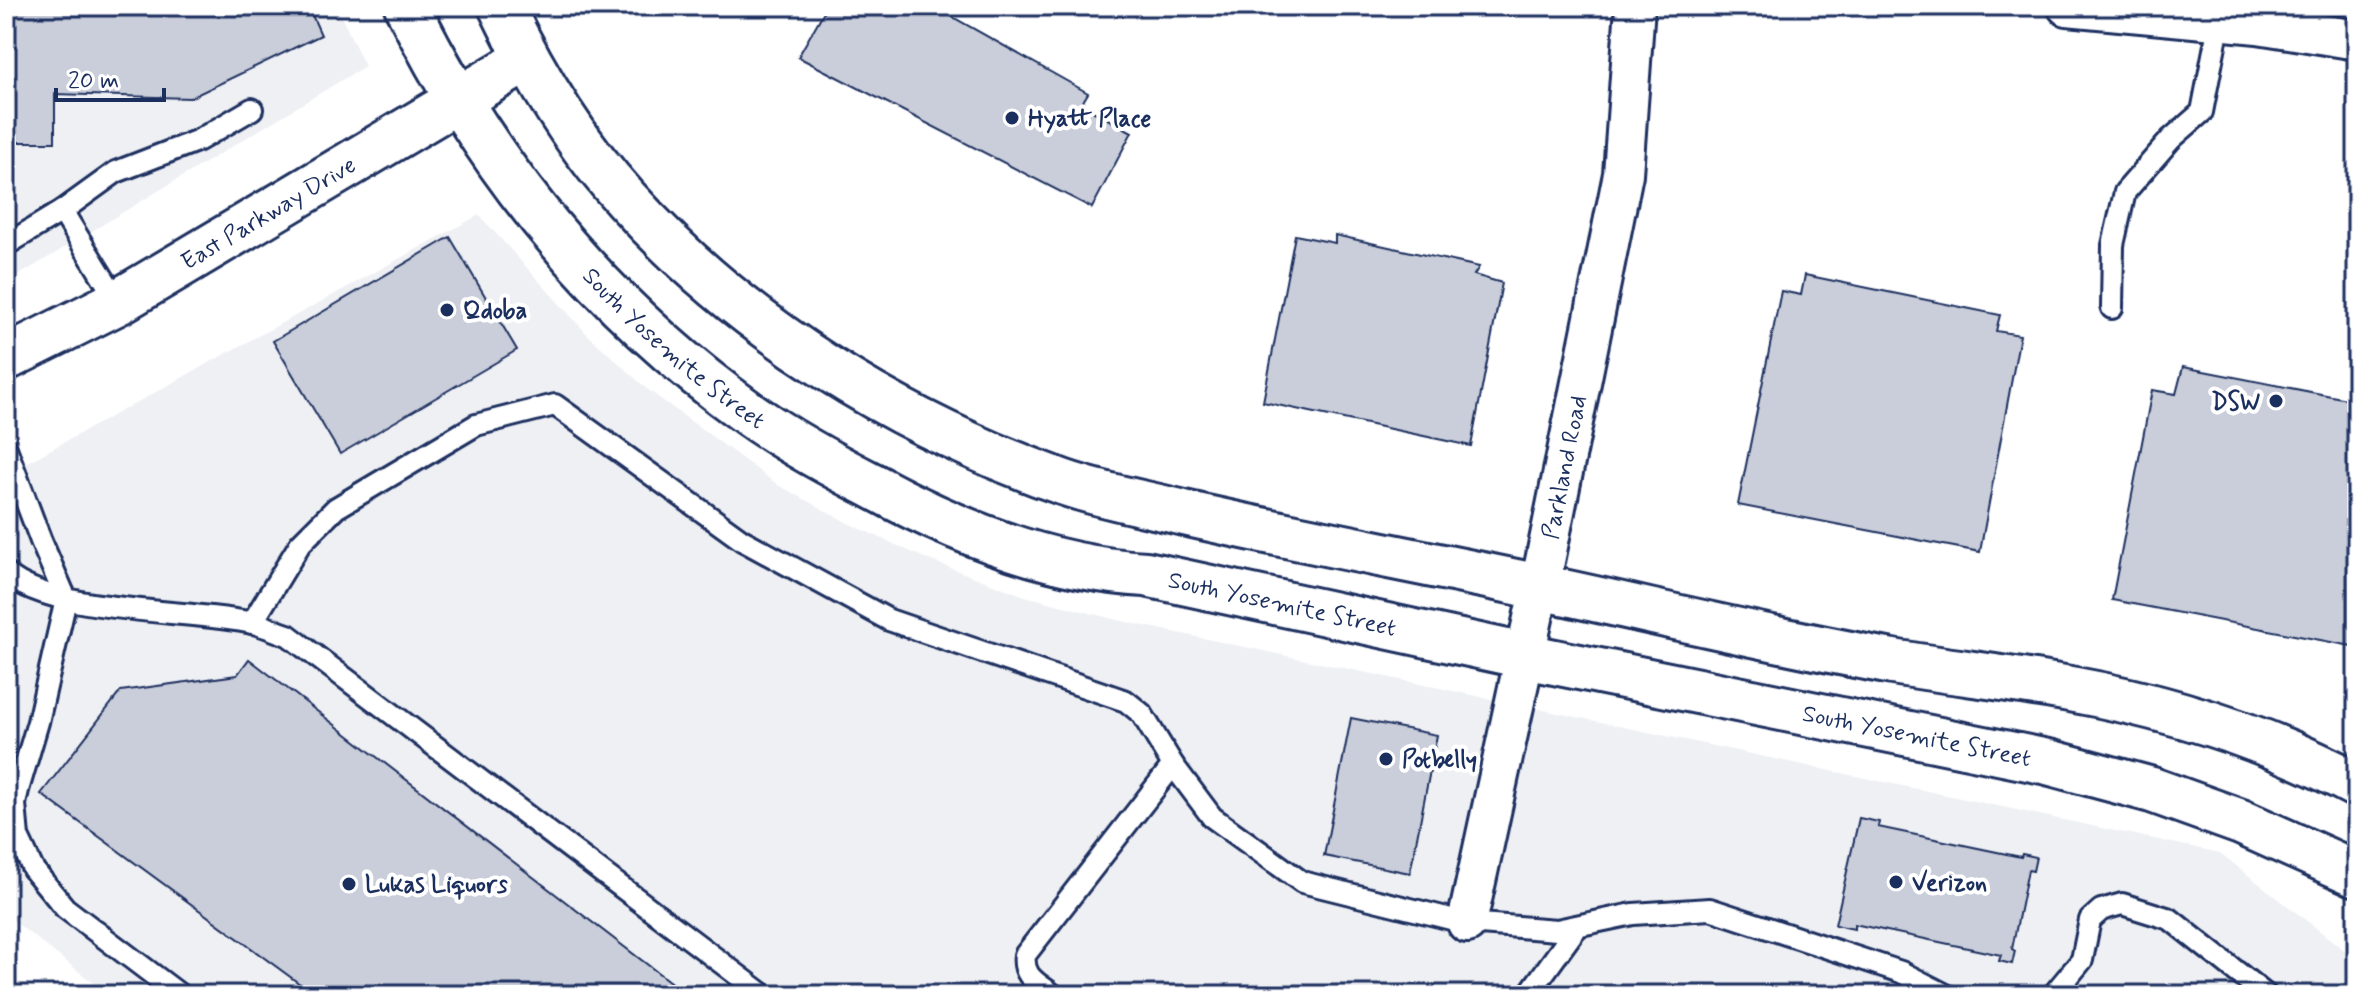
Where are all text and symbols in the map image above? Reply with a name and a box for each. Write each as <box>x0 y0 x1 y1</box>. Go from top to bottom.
scale bar <box>56 52 164 102</box>
text: 20 m <box>68 66 119 97</box>
place label: Hyatt Place <box>1028 104 1151 135</box>
marker: Hyatt Place <box>1003 109 1021 127</box>
street label: East Parkway Drive <box>176 150 362 278</box>
street label: South Yosemite Street <box>575 261 771 437</box>
place label: Qdoba <box>463 296 527 327</box>
marker: Qdoba <box>438 301 456 319</box>
place label: DSW <box>2211 387 2260 418</box>
marker: DSW <box>2267 392 2285 410</box>
street label: Parkland Road <box>1536 393 1595 542</box>
street label: South Yosemite Street <box>1165 565 1399 645</box>
street label: South Yosemite Street <box>1799 699 2034 775</box>
place label: Potbelly <box>1402 745 1477 776</box>
marker: Potbelly <box>1377 750 1395 768</box>
place label: Verizon <box>1912 868 1987 899</box>
place label: Lukas Liquors <box>365 870 508 901</box>
marker: Verizon <box>1887 873 1905 891</box>
marker: Lukas Liquors <box>340 875 358 893</box>

